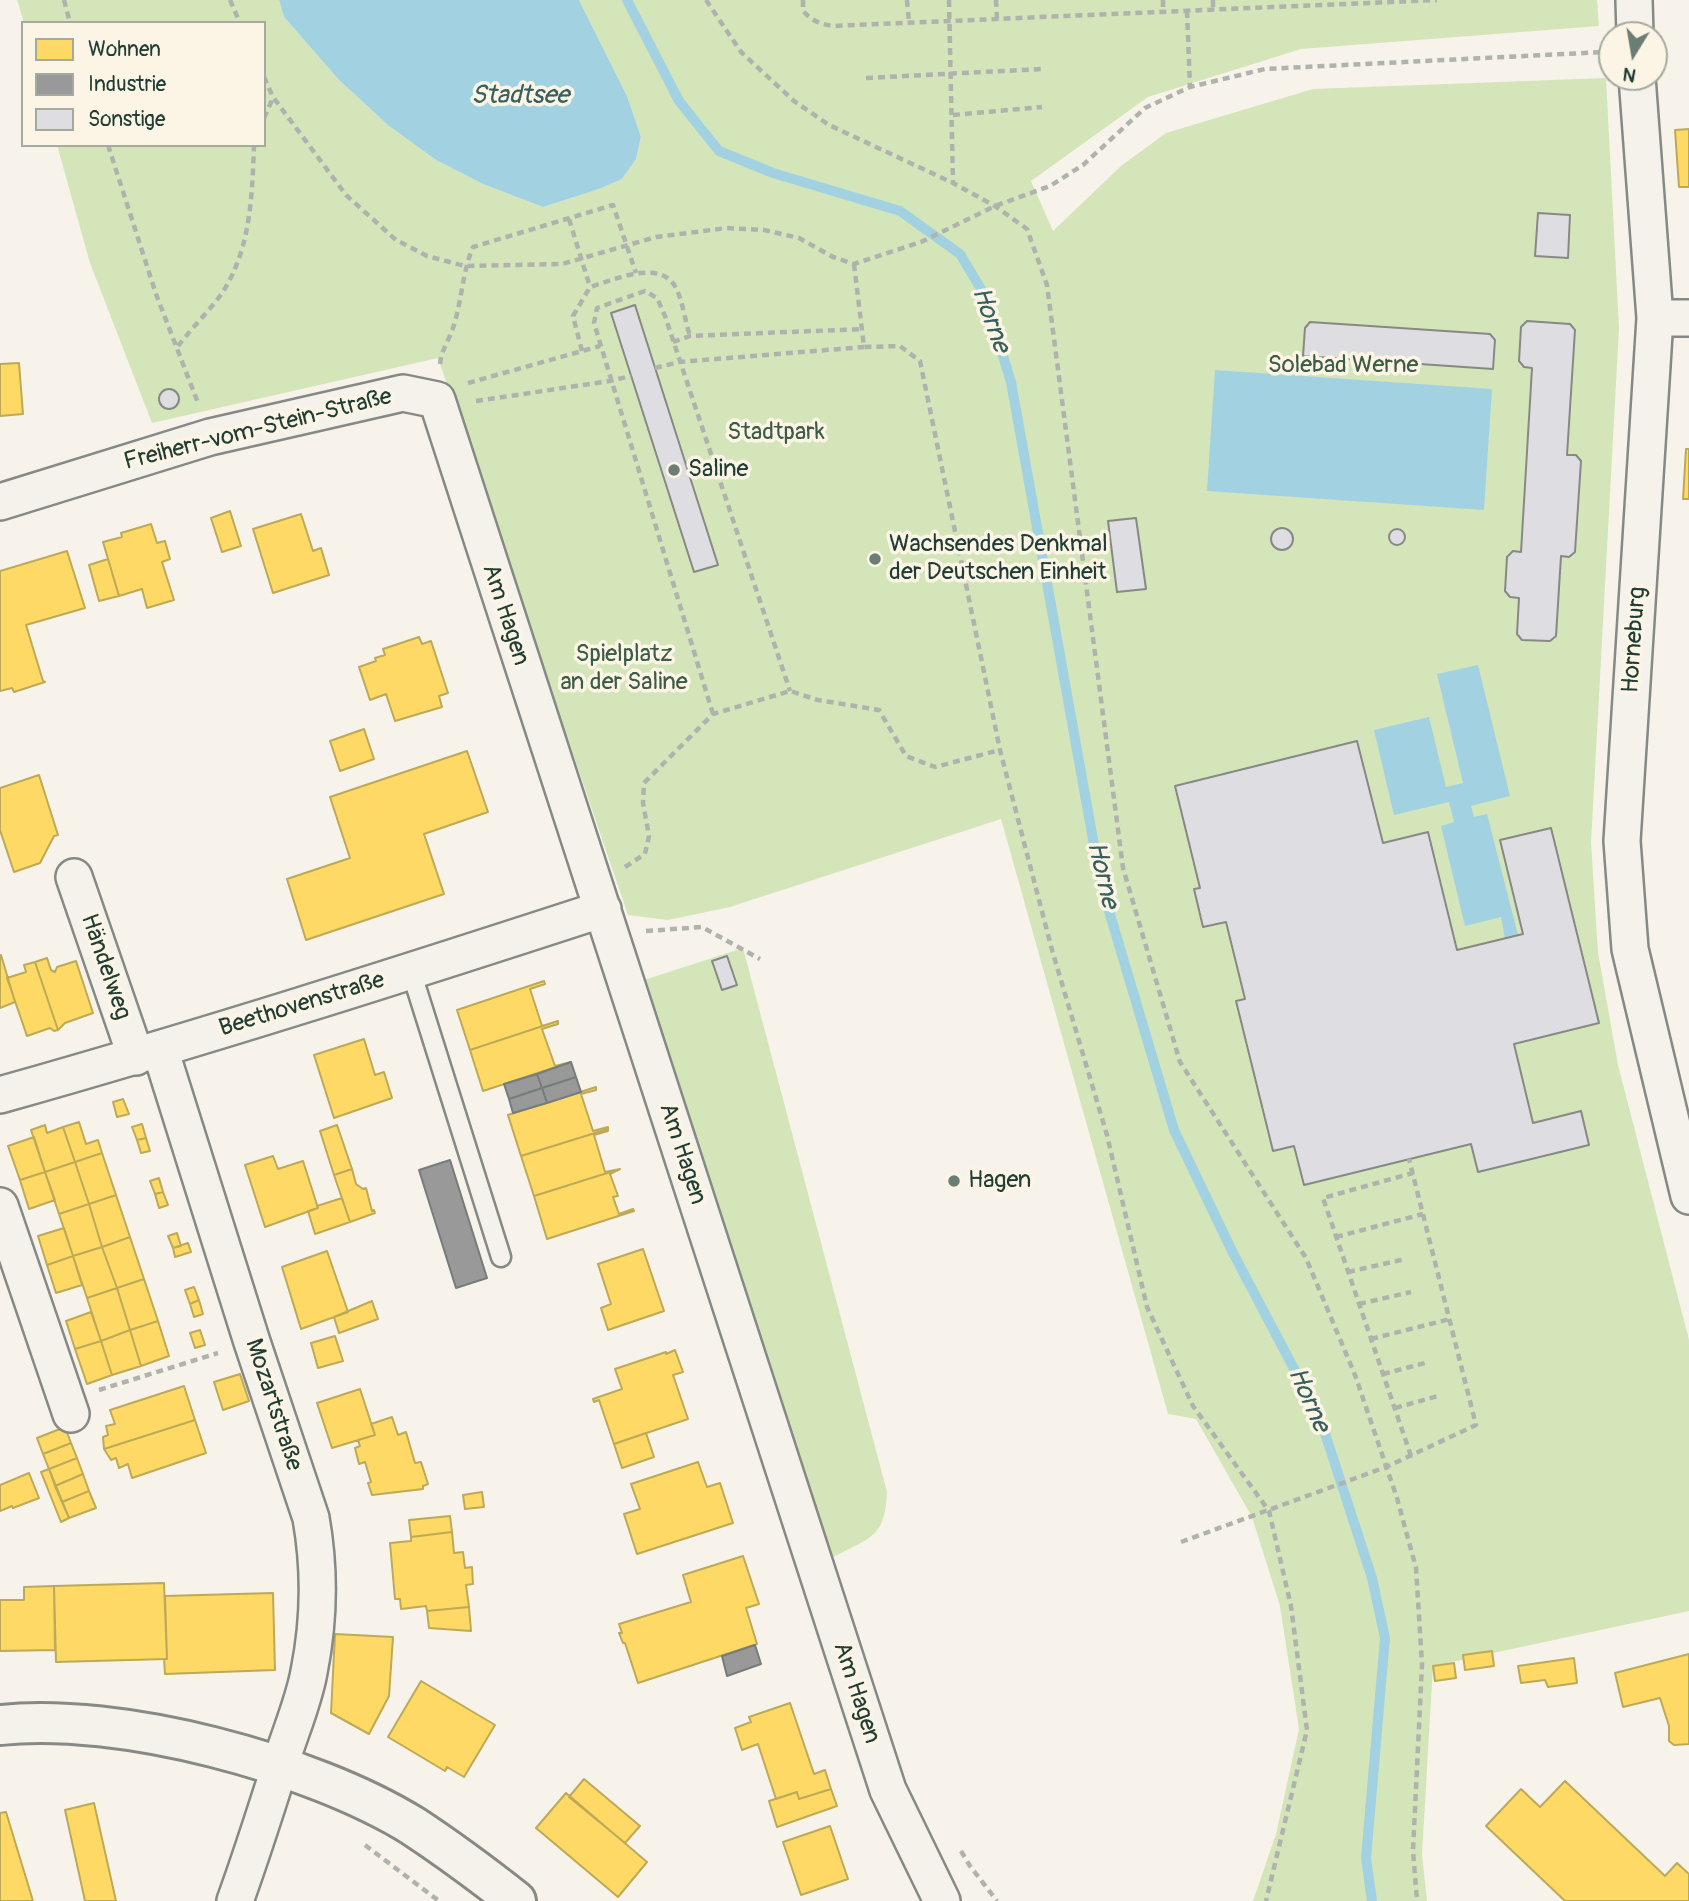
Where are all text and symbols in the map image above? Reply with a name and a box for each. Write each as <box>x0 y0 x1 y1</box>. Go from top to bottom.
legend <box>21 21 266 147</box>
north arrow <box>1598 21 1668 91</box>
text: Wohnen <box>88 36 161 63</box>
text: N <box>1621 62 1638 88</box>
text: Industrie <box>88 71 166 98</box>
water label: Stadtsee <box>471 80 569 112</box>
text: Sonstige <box>88 106 165 133</box>
water label: Horne <box>964 283 1016 357</box>
park label: Solebad Werne <box>1268 352 1418 380</box>
street label: Freiherr-vom-Stein-Straße <box>121 383 395 477</box>
park label: Stadtpark <box>727 419 825 447</box>
place label: Saline <box>688 456 748 484</box>
marker: Saline <box>666 462 682 478</box>
place label: Wachsendes Denkmal der Deutschen Einheit <box>889 531 1108 587</box>
marker: Wachsendes Denkmal der Deutschen Einheit <box>867 551 883 567</box>
street label: Am Hagen <box>475 561 535 669</box>
street label: Horneburg <box>1617 586 1653 694</box>
park label: Spielplatz an der Saline <box>560 641 688 697</box>
water label: Horne <box>1079 839 1125 911</box>
street label: Händelweg <box>74 910 136 1024</box>
street label: Beethovenstraße <box>216 966 388 1044</box>
street label: Am Hagen <box>652 1100 712 1208</box>
place label: Hagen <box>968 1167 1031 1195</box>
marker: Hagen <box>946 1173 962 1189</box>
street label: Mozartstraße <box>238 1335 308 1475</box>
water label: Horne <box>1280 1363 1336 1437</box>
street label: Am Hagen <box>826 1639 886 1747</box>

